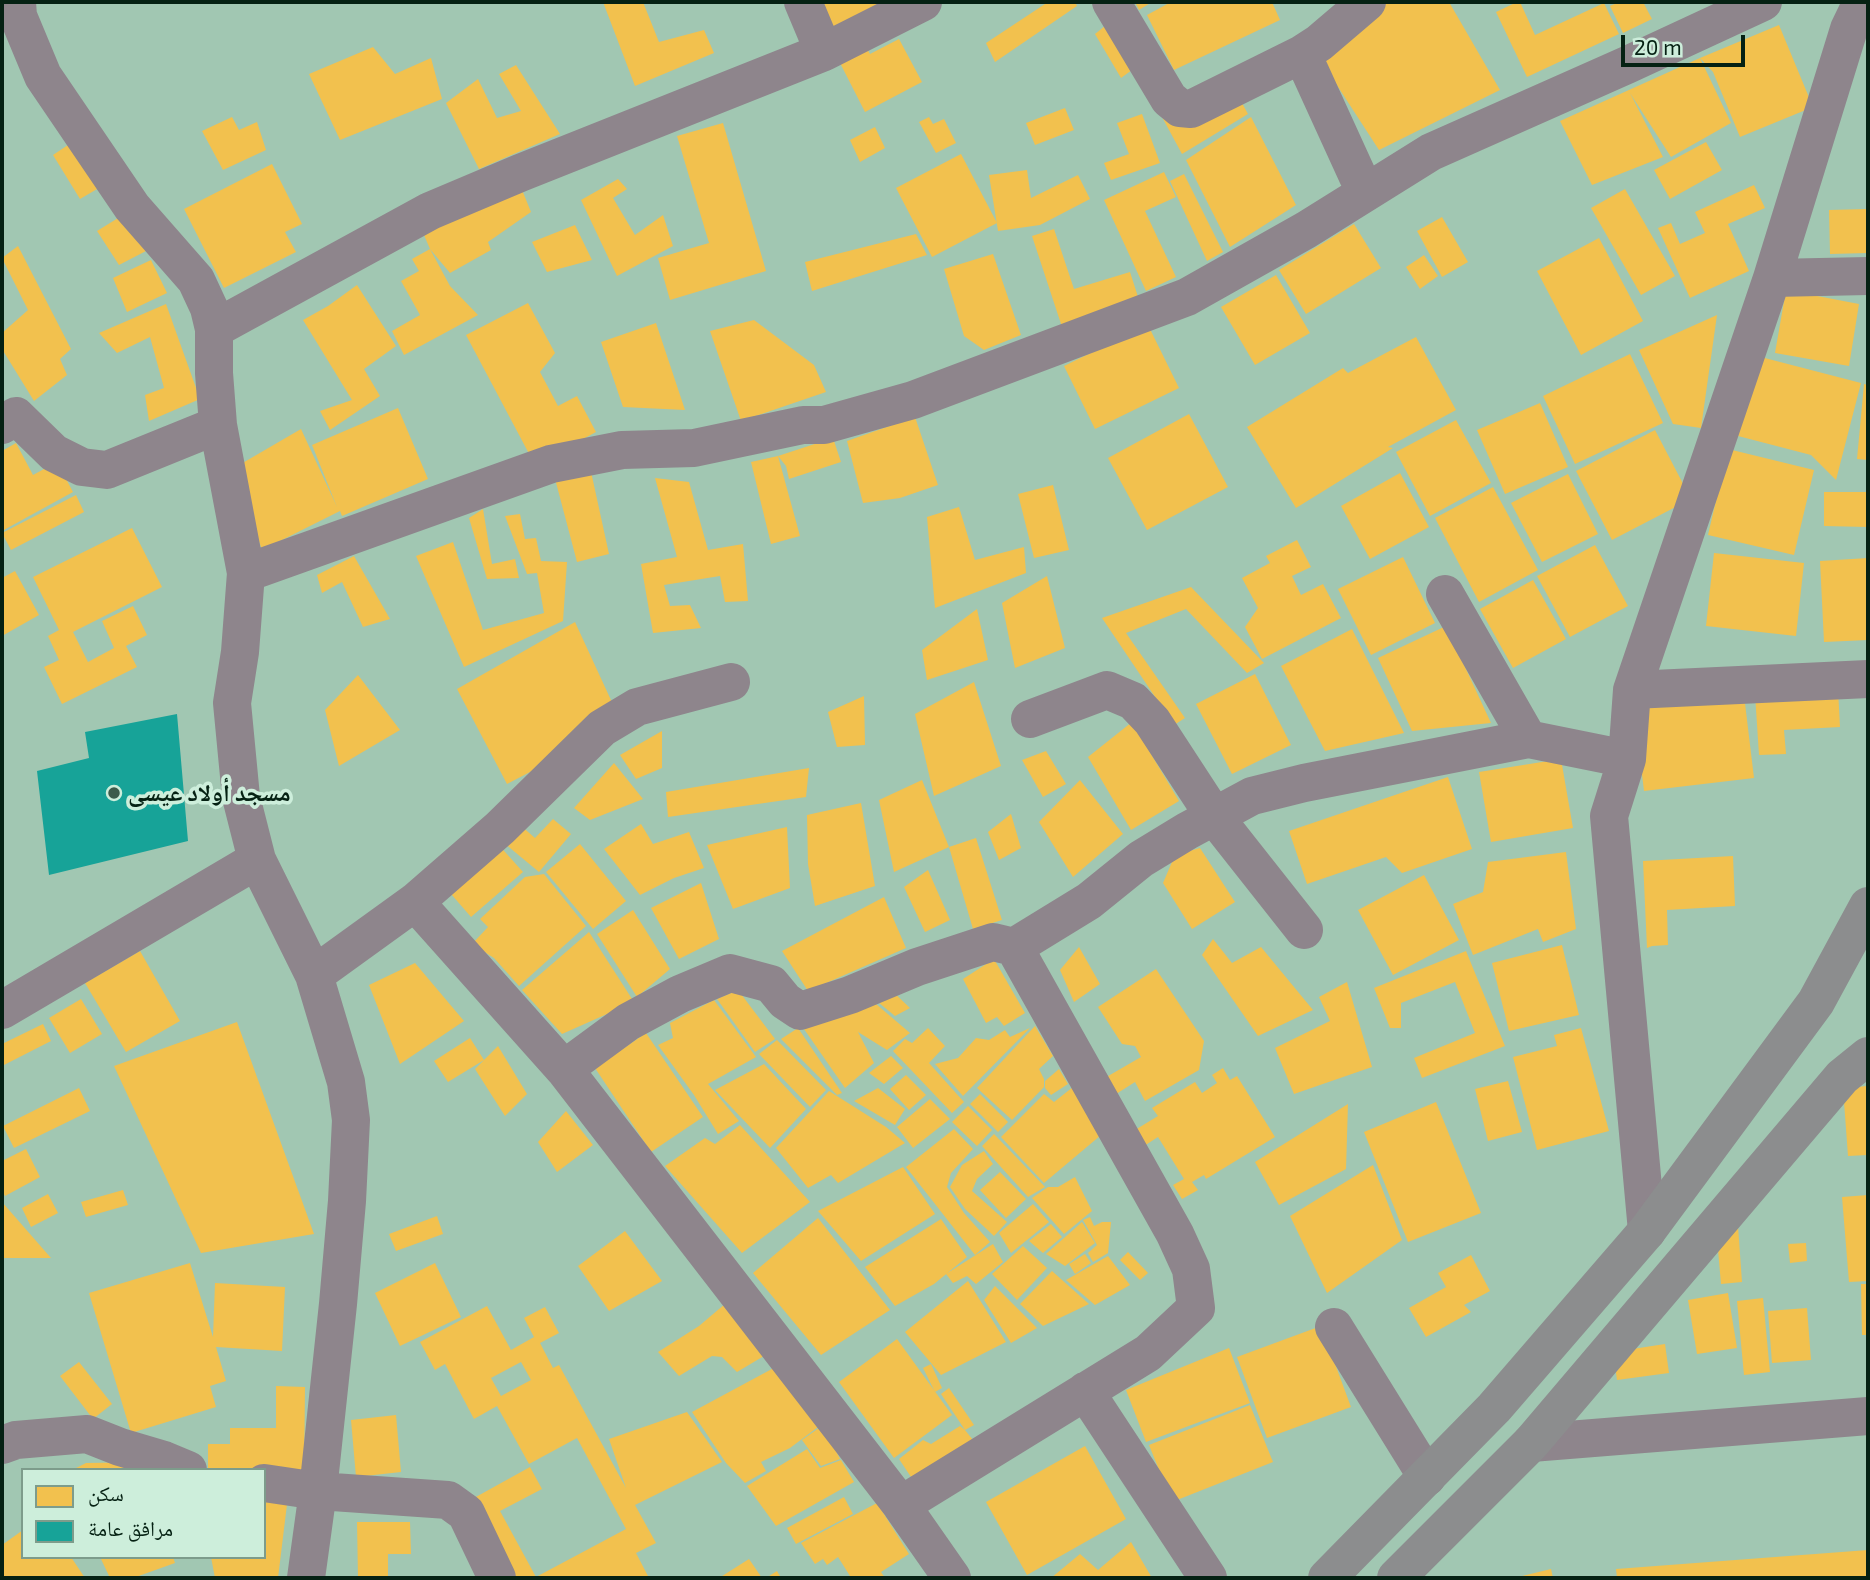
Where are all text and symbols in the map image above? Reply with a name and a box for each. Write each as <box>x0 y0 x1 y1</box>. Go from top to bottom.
scale bar <box>1625 21 1749 65</box>
text: 20 m <box>1634 34 1682 59</box>
place label: مسجد أولاد عيسى <box>128 779 290 807</box>
marker: مسجد أولاد عيسى <box>106 785 122 801</box>
legend <box>21 1468 266 1559</box>
text: سكن <box>88 1480 124 1505</box>
text: مرافق عامة <box>88 1515 173 1540</box>

